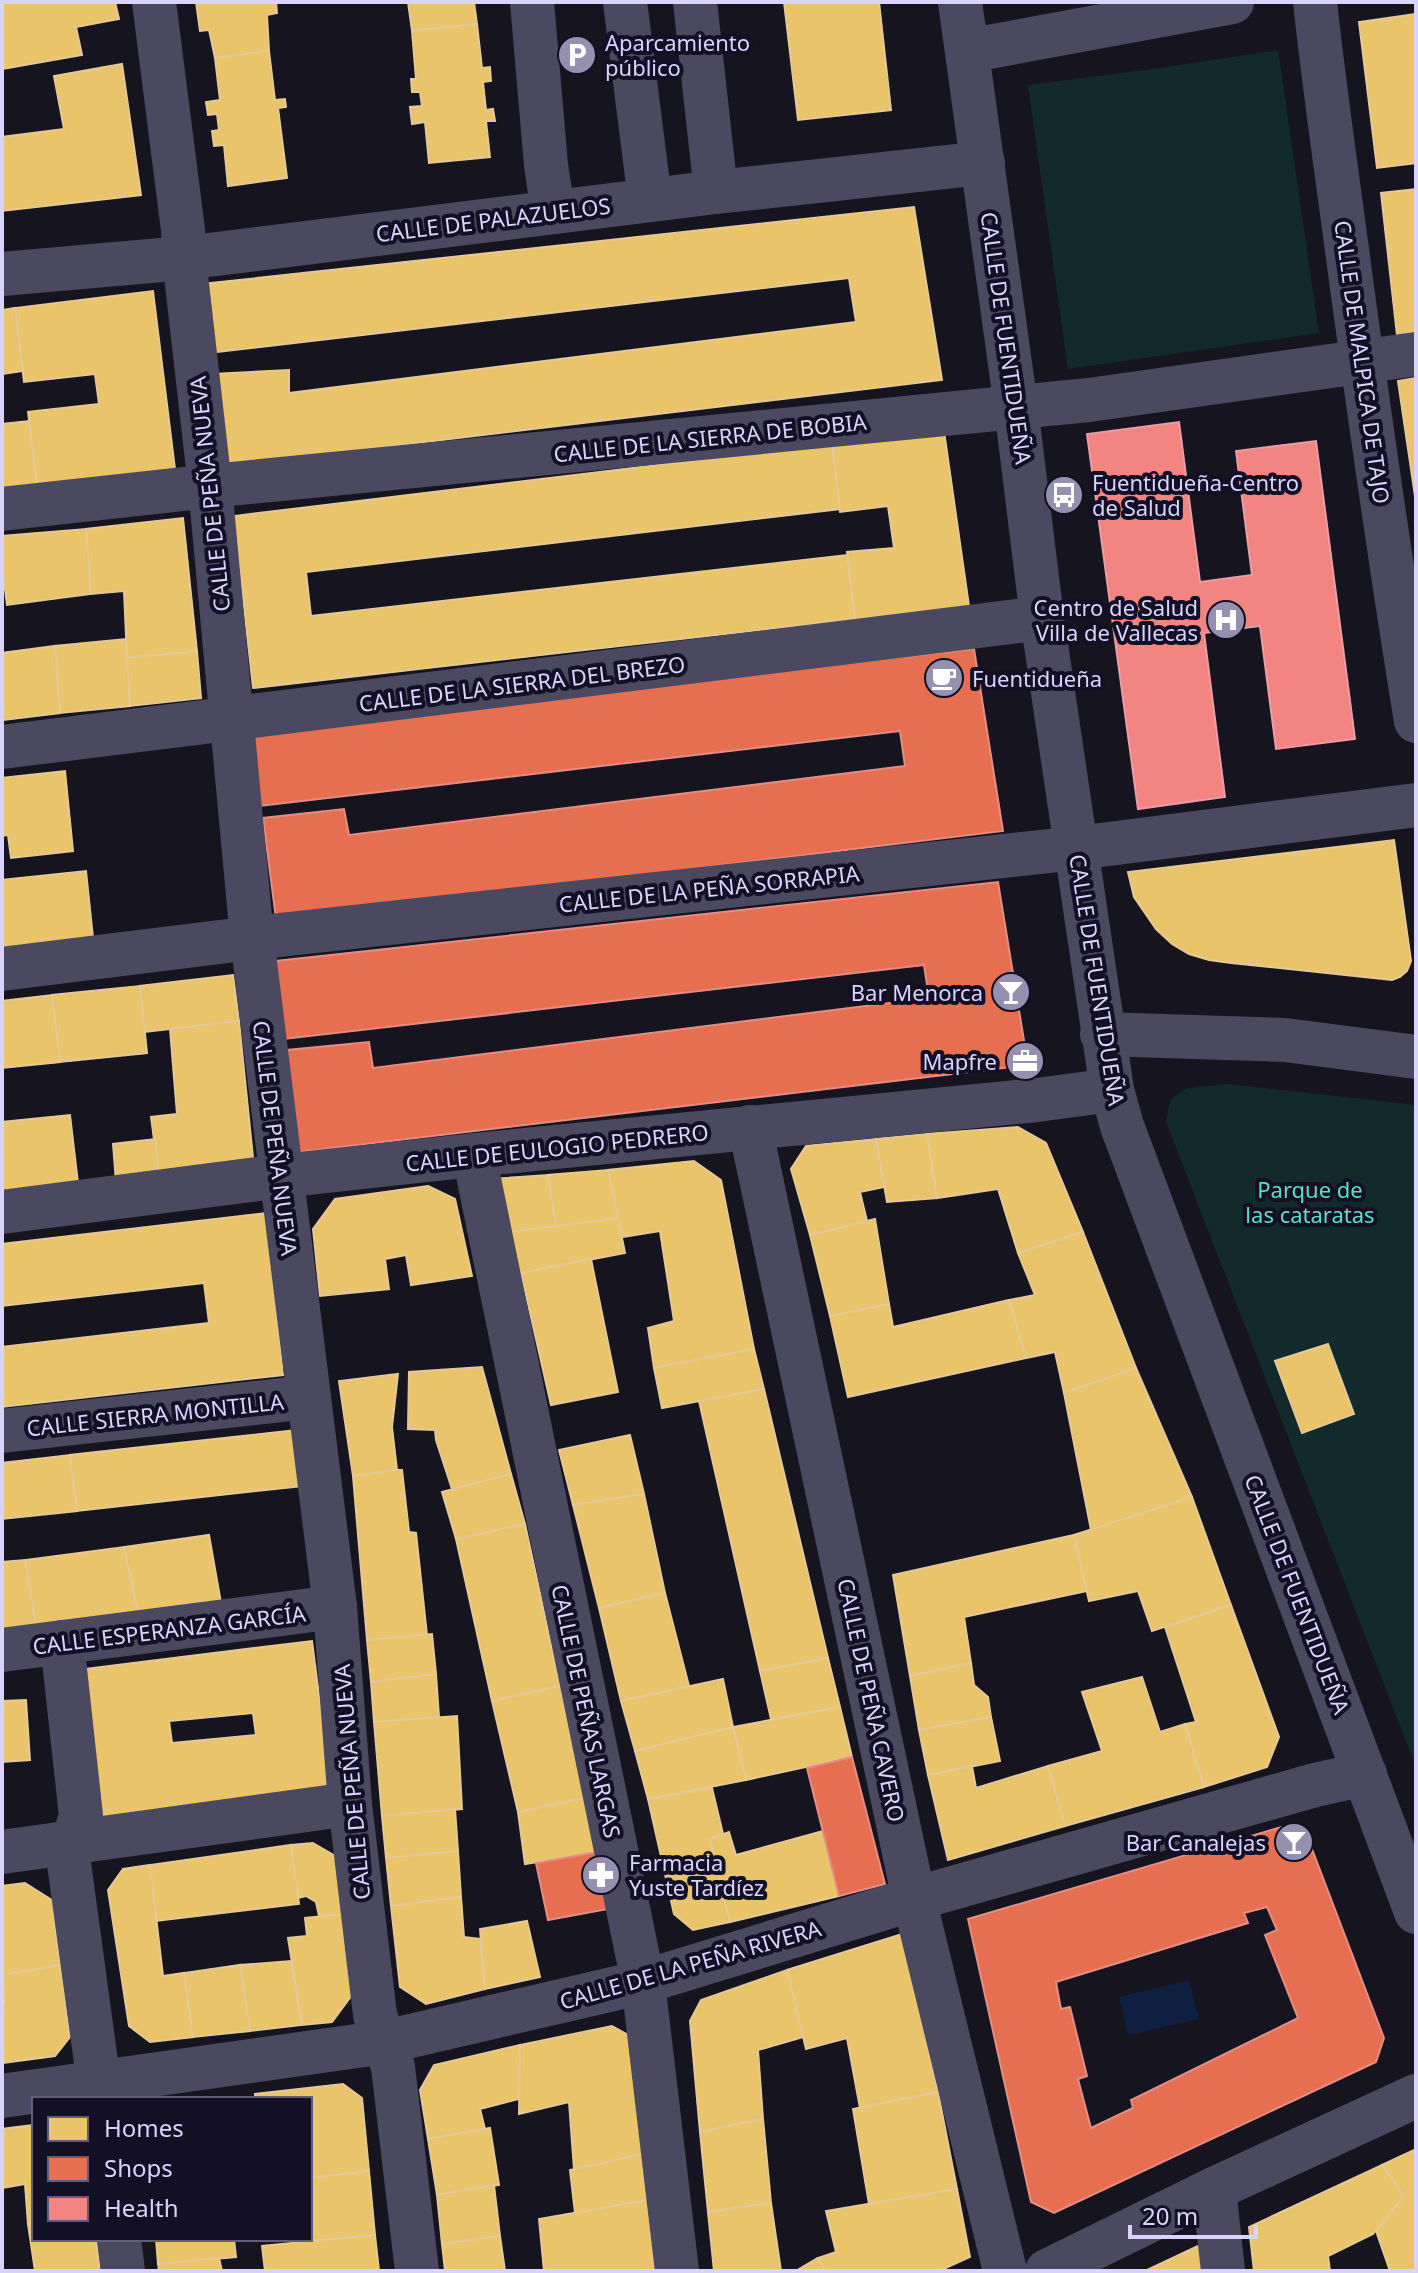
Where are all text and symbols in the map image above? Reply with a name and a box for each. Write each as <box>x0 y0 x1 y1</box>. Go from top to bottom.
place label: Aparcamiento público <box>605 27 750 82</box>
parking icon: Aparcamiento público <box>556 34 598 76</box>
street label: CALLE DE PALAZUELOS <box>374 190 612 248</box>
street label: CALLE DE FUENTIDUEÑA <box>974 210 1040 467</box>
street label: CALLE DE MALPICA DE TAJO <box>1328 218 1398 506</box>
street label: CALLE DE PEÑA NUEVA <box>182 374 236 613</box>
street label: CALLE DE LA SIERRA DE BOBIA <box>552 406 869 468</box>
place label: Fuentidueña-Centro de Salud <box>1092 467 1299 522</box>
bus stop icon: Fuentidueña-Centro de Salud <box>1043 474 1085 516</box>
place label: Centro de Salud Villa de Vallecas <box>1034 592 1198 647</box>
hospital icon: Centro de Salud Villa de Vallecas <box>1205 599 1247 641</box>
street label: CALLE DE LA SIERRA DEL BREZO <box>357 648 687 718</box>
cafe icon: Fuentidueña <box>923 657 965 699</box>
place label: Fuentidueña <box>972 663 1102 693</box>
street label: CALLE DE FUENTIDUEÑA <box>1063 852 1133 1109</box>
street label: CALLE DE LA PEÑA SORRAPIA <box>557 857 862 919</box>
bar icon: Bar Menorca <box>990 971 1032 1013</box>
place label: Bar Menorca <box>851 977 983 1007</box>
street label: CALLE DE PEÑA NUEVA <box>247 1019 305 1258</box>
office icon: Mapfre <box>1004 1040 1046 1082</box>
place label: Mapfre <box>923 1046 997 1076</box>
street label: CALLE DE EULOGIO PEDRERO <box>404 1116 710 1178</box>
park label: Parque de las cataratas <box>1245 1174 1375 1229</box>
street label: CALLE SIERRA MONTILLA <box>25 1385 286 1442</box>
street label: CALLE DE FUENTIDUEÑA <box>1238 1470 1358 1719</box>
street label: CALLE DE PEÑA CAVERO <box>832 1575 912 1825</box>
street label: CALLE DE PEÑAS LARGAS <box>545 1581 629 1841</box>
street label: CALLE ESPERANZA GARCÍA <box>31 1597 308 1661</box>
street label: CALLE DE PEÑA NUEVA <box>326 1662 376 1901</box>
bar icon: Bar Canalejas <box>1273 1821 1315 1863</box>
place label: Bar Canalejas <box>1126 1827 1266 1857</box>
place label: Farmacia Yuste Tardíez <box>629 1847 764 1902</box>
pharmacy icon: Farmacia Yuste Tardíez <box>580 1854 622 1896</box>
street label: CALLE DE LA PEÑA RIVERA <box>556 1912 825 2016</box>
legend <box>32 2097 312 2241</box>
text: Homes <box>104 2111 184 2144</box>
text: Shops <box>104 2151 173 2184</box>
scale bar <box>1130 2189 1256 2239</box>
text: Health <box>104 2191 178 2224</box>
text: 20 m <box>1142 2199 1198 2232</box>

